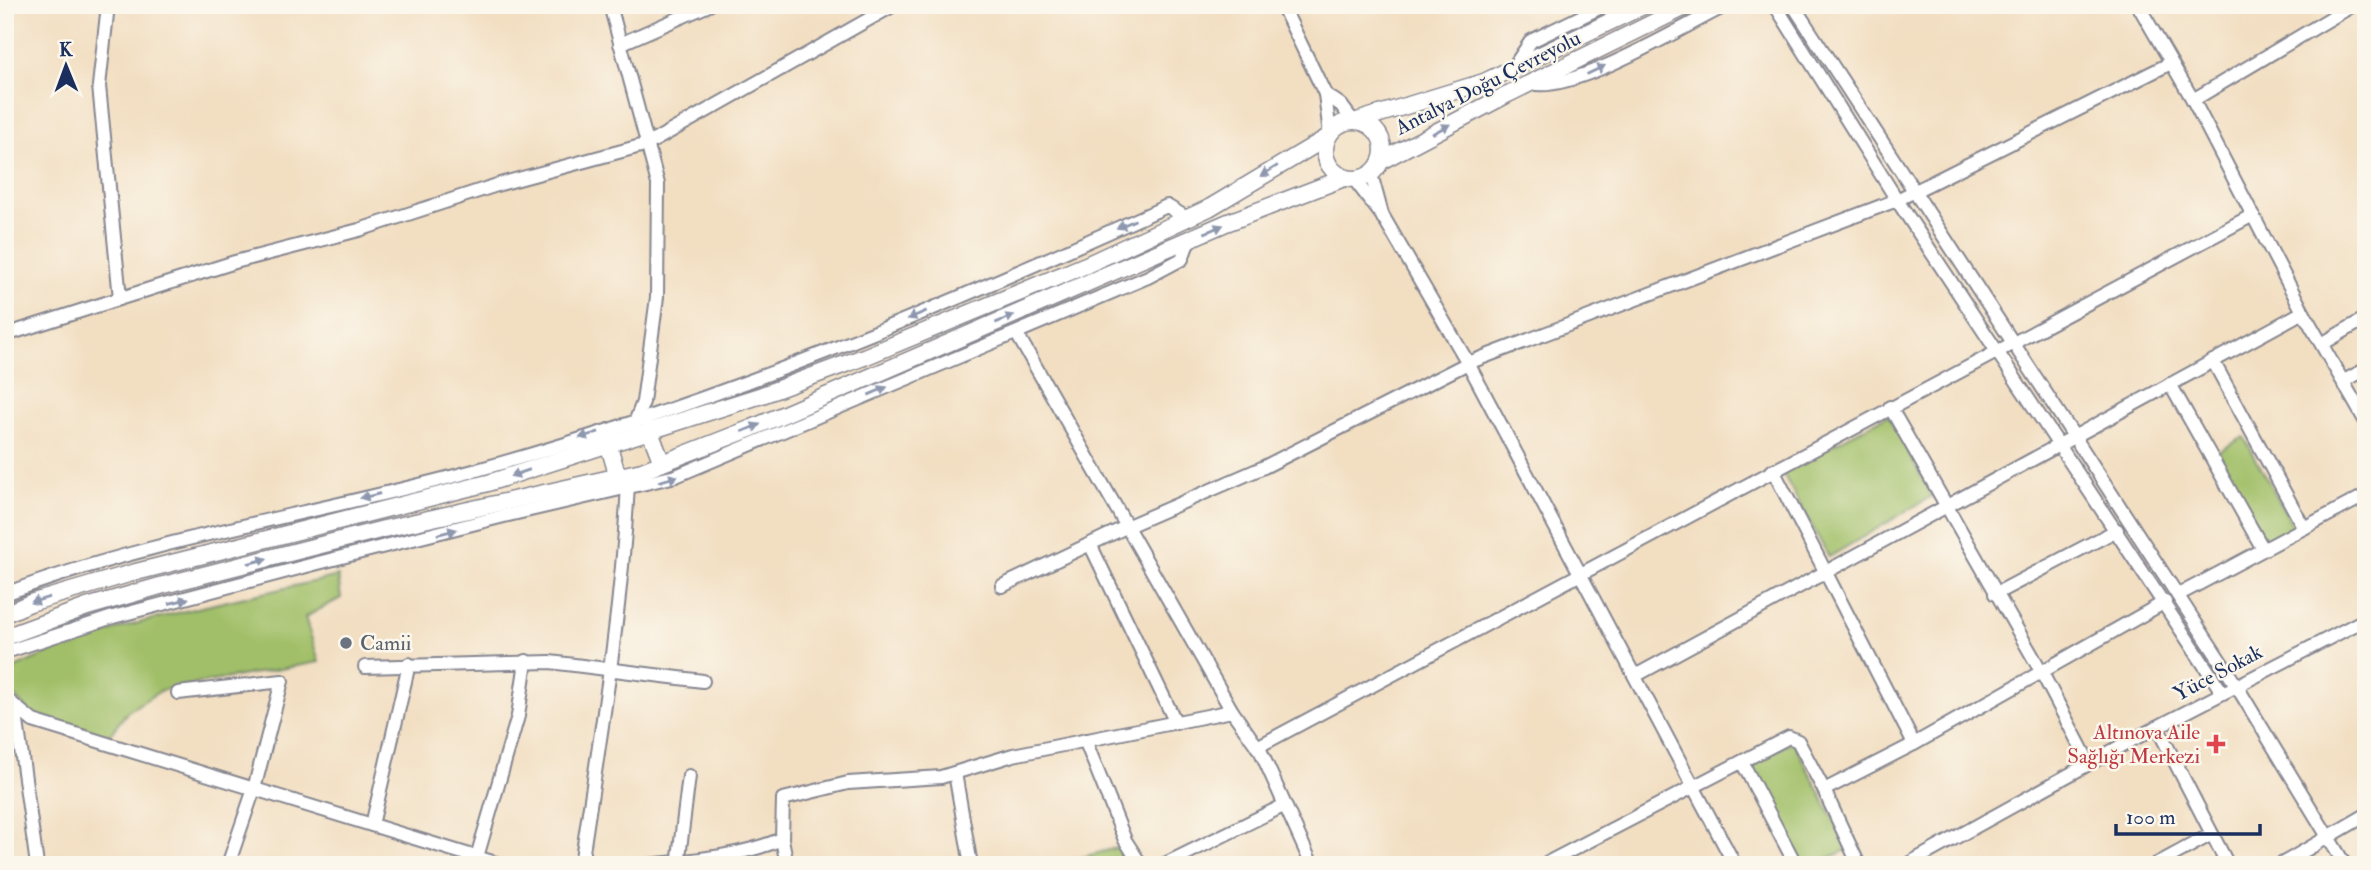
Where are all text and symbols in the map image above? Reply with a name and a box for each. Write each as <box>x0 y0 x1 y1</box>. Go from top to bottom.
street label: Antalya Doğu Çevreyolu <box>1390 24 1586 142</box>
north arrow <box>32 32 102 102</box>
text: K <box>59 38 73 62</box>
one-way arrow <box>1586 64 1606 75</box>
one-way arrow <box>1431 124 1451 135</box>
one-way arrow <box>1259 165 1278 178</box>
one-way arrow <box>1116 218 1136 230</box>
one-way arrow <box>1204 223 1225 234</box>
one-way arrow <box>907 310 928 321</box>
one-way arrow <box>995 313 1016 324</box>
one-way arrow <box>867 385 888 396</box>
one-way arrow <box>741 422 762 433</box>
one-way arrow <box>578 430 599 440</box>
one-way arrow <box>509 468 530 479</box>
one-way arrow <box>657 473 678 483</box>
one-way arrow <box>359 491 381 502</box>
one-way arrow <box>436 526 457 536</box>
one-way arrow <box>247 555 269 566</box>
one-way arrow <box>29 595 50 605</box>
one-way arrow <box>169 595 190 605</box>
place label: Camii <box>360 630 412 657</box>
marker: Camii <box>338 635 354 651</box>
street label: Yüce Sokak <box>2169 638 2267 708</box>
place label: Altınova Aile Sağlığı Merkezi <box>2067 719 2200 770</box>
marker: Altınova Aile Sağlığı Merkezi <box>2206 734 2226 754</box>
scale bar <box>2116 793 2259 837</box>
text: 100 m <box>2126 804 2176 831</box>

